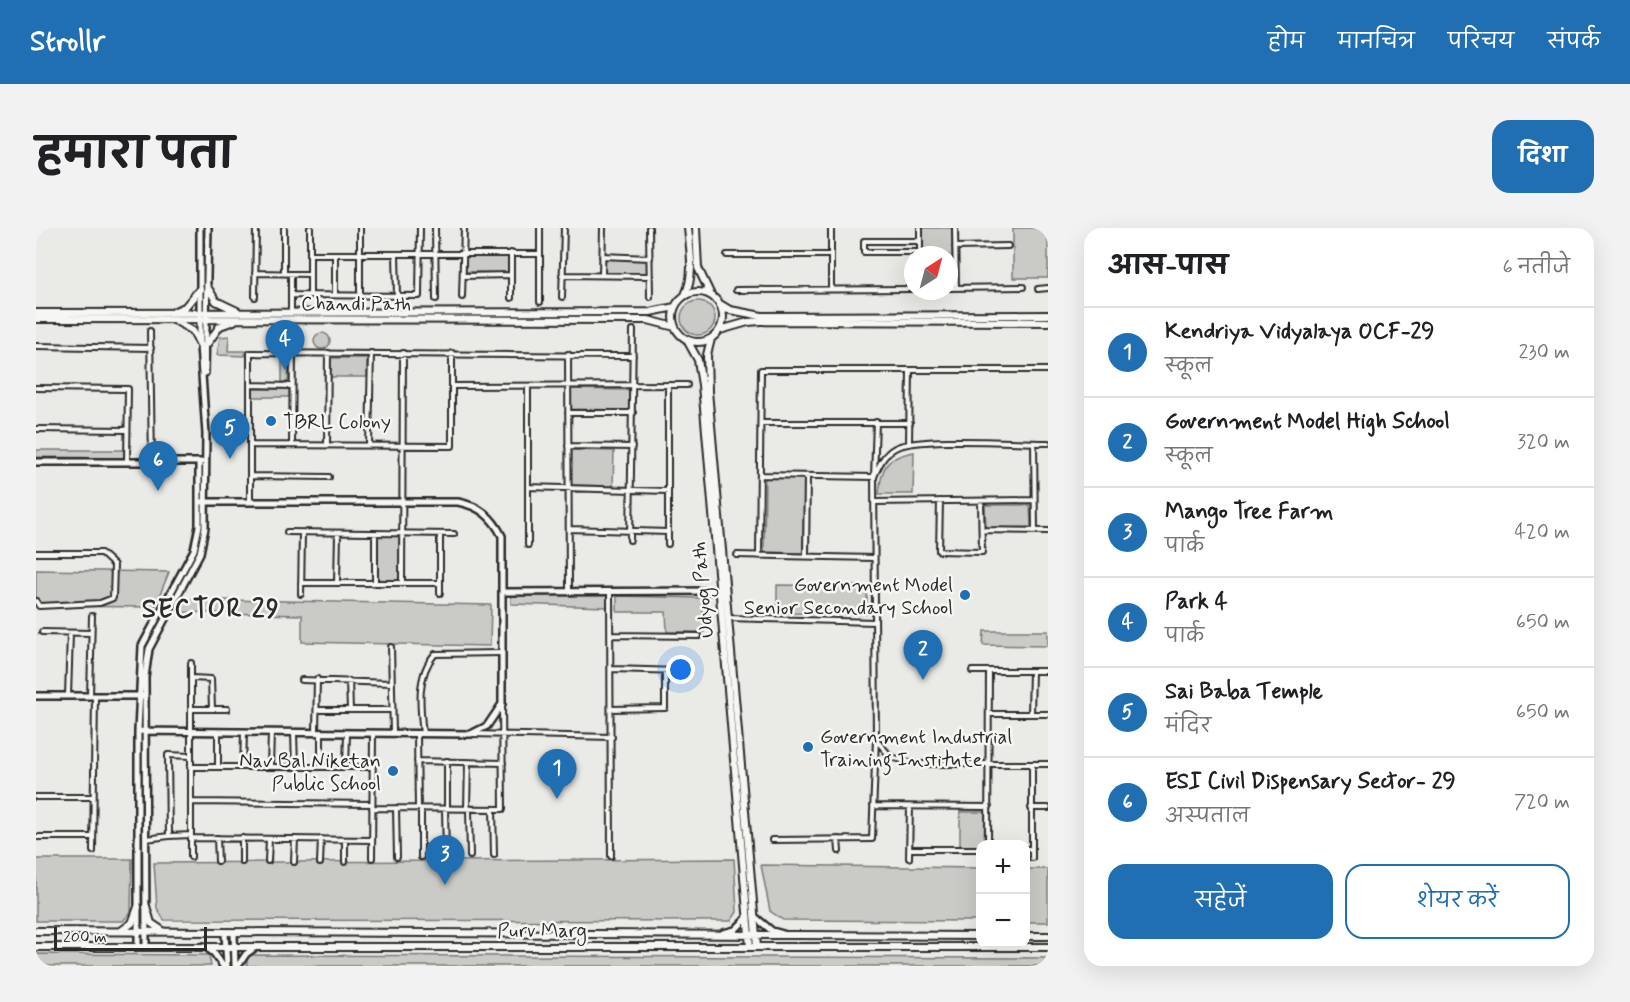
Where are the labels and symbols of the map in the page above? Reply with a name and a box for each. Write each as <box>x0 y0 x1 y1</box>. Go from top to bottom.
north arrow <box>904 246 958 300</box>
street label: Chandi Path <box>301 291 411 318</box>
pin: 4 <box>266 320 304 370</box>
place label: TBRL Colony <box>283 409 391 436</box>
pin: 5 <box>210 410 250 459</box>
marker: TBRL Colony <box>264 414 278 428</box>
pin: 6 <box>138 442 178 491</box>
street label: Udyog Path <box>686 541 722 639</box>
place label: Government Model Senior Secondary School <box>744 572 953 622</box>
marker: Government Model Senior Secondary School <box>958 588 972 602</box>
district label: SECTOR 29 <box>142 593 280 627</box>
pin: 2 <box>904 630 942 680</box>
your location <box>666 655 695 684</box>
place label: Government Industrial Training Institute <box>820 724 1012 776</box>
marker: Government Industrial Training Institute <box>801 740 815 754</box>
place label: Nav Bal Niketan Public School <box>239 748 381 798</box>
pin: 1 <box>538 750 576 799</box>
marker: Nav Bal Niketan Public School <box>386 764 400 778</box>
pin: 3 <box>426 836 464 885</box>
street label: Purv Marg <box>497 918 587 946</box>
scale bar <box>54 924 207 952</box>

